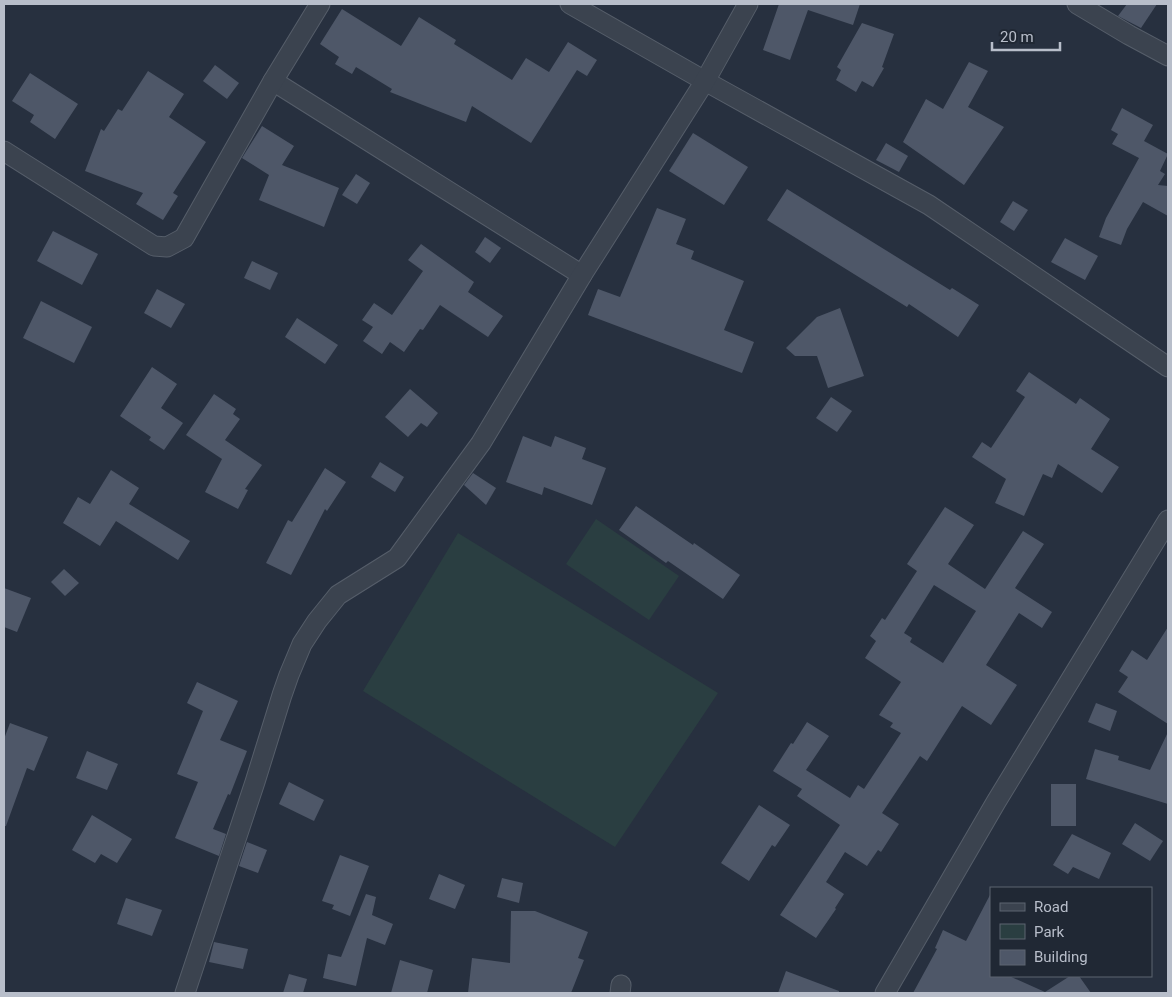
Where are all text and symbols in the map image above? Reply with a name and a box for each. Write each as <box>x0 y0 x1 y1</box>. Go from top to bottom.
scale bar <box>992 20 1060 52</box>
text: 20 m <box>1000 28 1034 46</box>
legend <box>990 887 1152 977</box>
text: Road <box>1034 898 1068 916</box>
text: Park <box>1034 923 1065 941</box>
text: Building <box>1034 948 1088 966</box>

